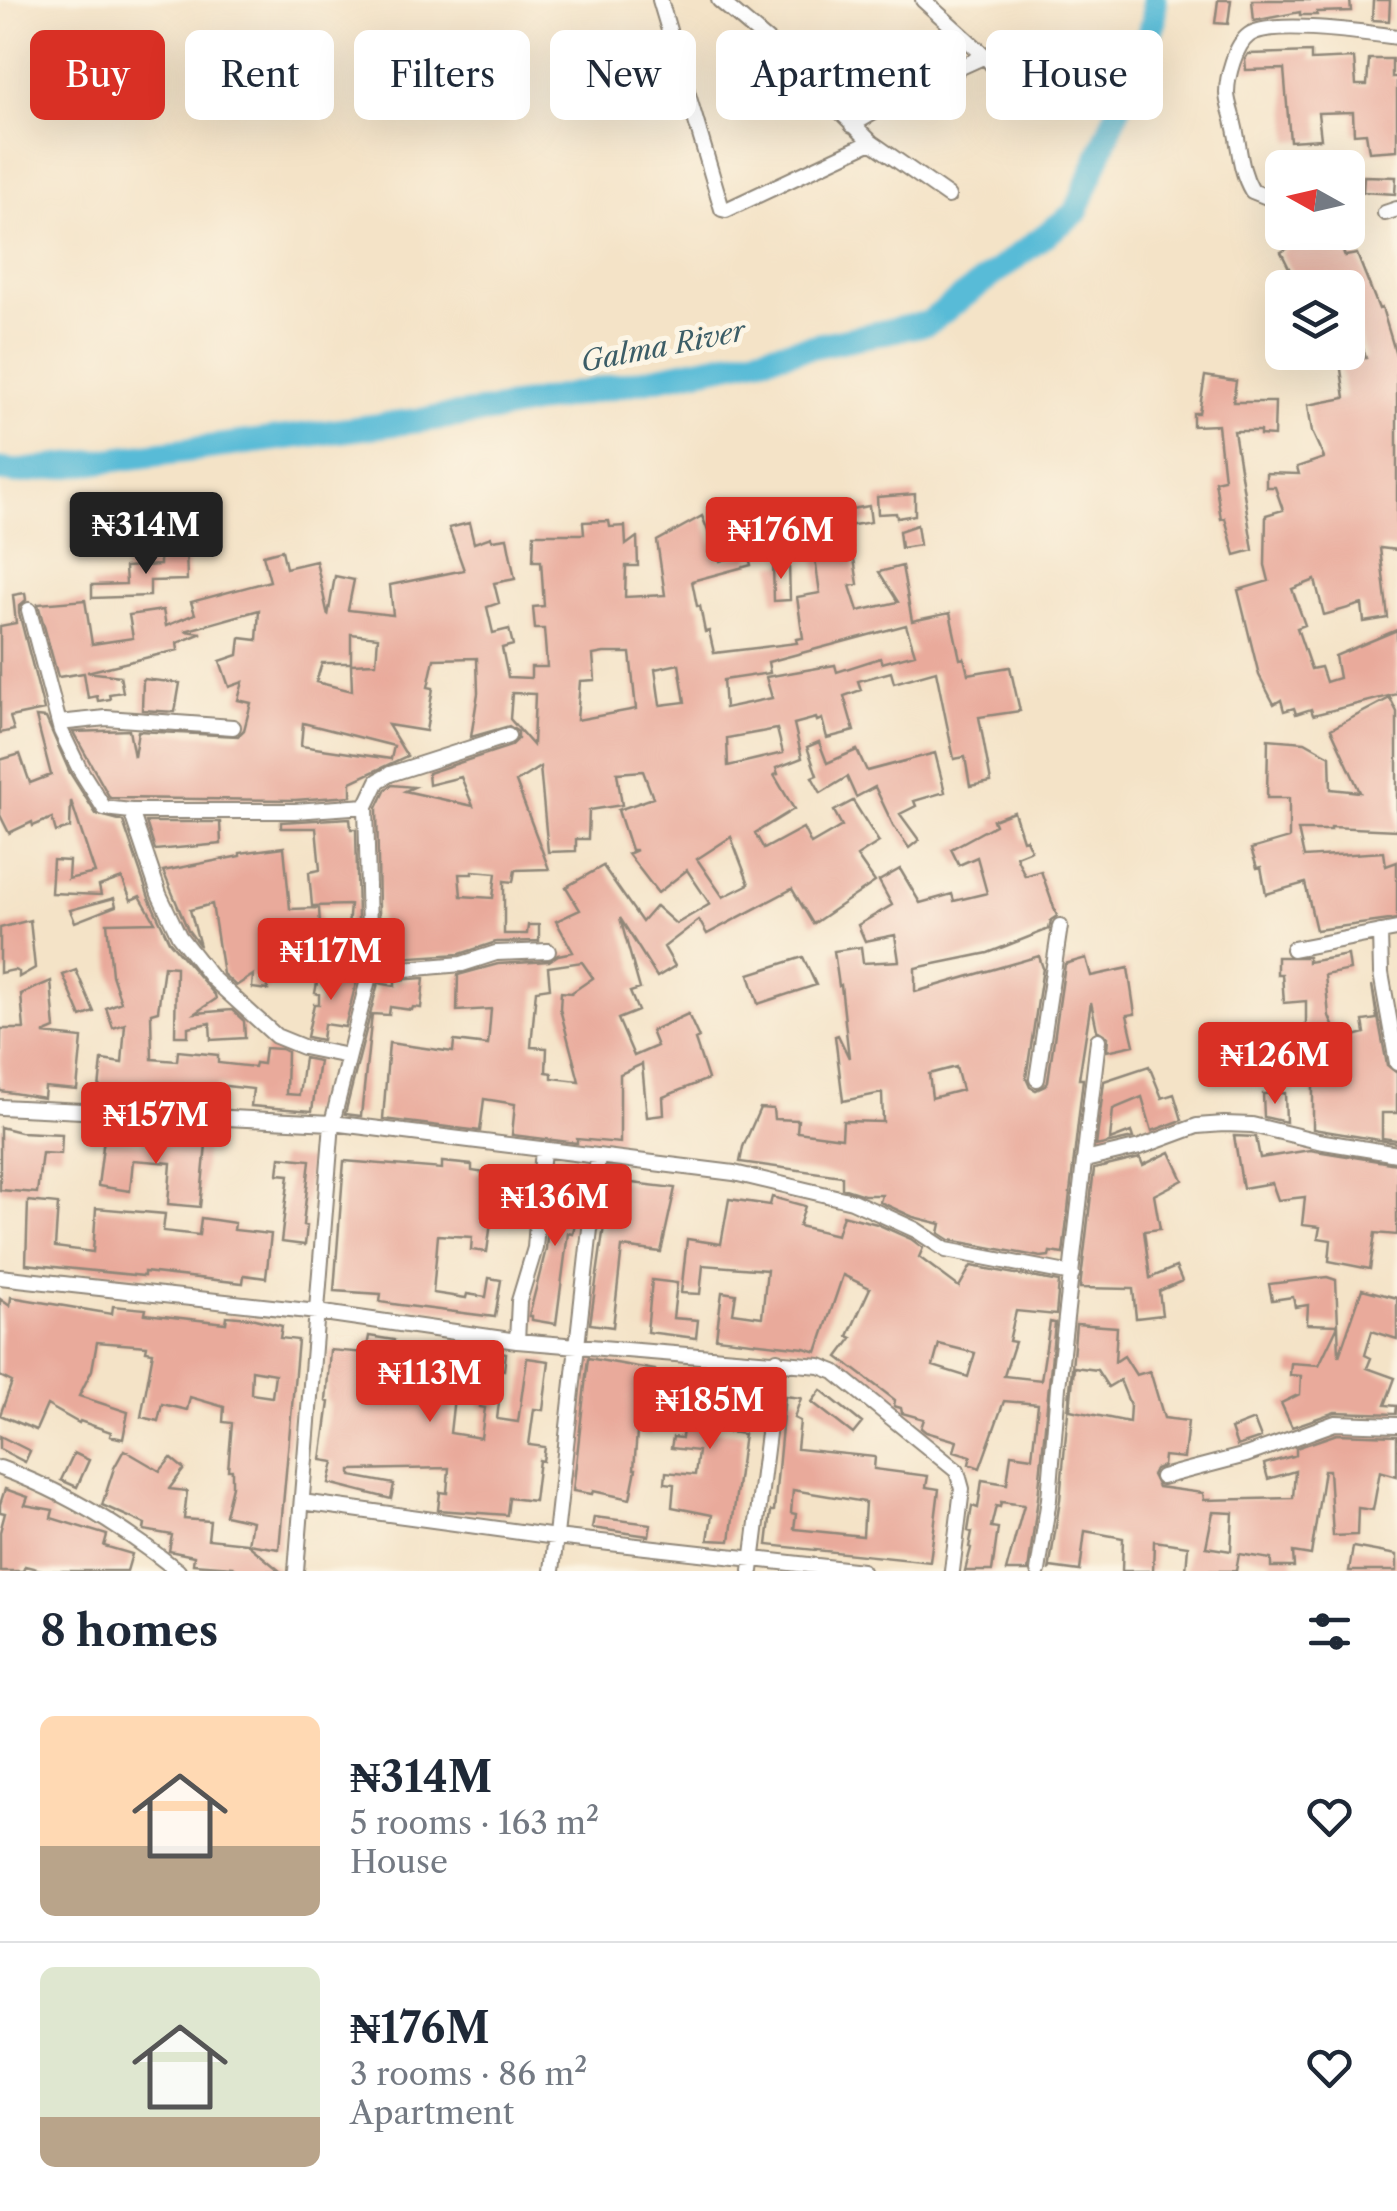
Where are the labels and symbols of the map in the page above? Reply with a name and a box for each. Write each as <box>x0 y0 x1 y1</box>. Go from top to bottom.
north arrow <box>1265 150 1365 250</box>
water label: Galma River <box>578 313 750 379</box>
pin: ₦314M <box>76 492 216 577</box>
pin: ₦176M <box>711 497 851 582</box>
pin: ₦117M <box>261 918 401 1003</box>
pin: ₦126M <box>1205 1022 1345 1107</box>
pin: ₦157M <box>86 1082 226 1167</box>
pin: ₦136M <box>485 1164 625 1249</box>
pin: ₦113M <box>360 1340 500 1425</box>
pin: ₦185M <box>640 1367 780 1452</box>

